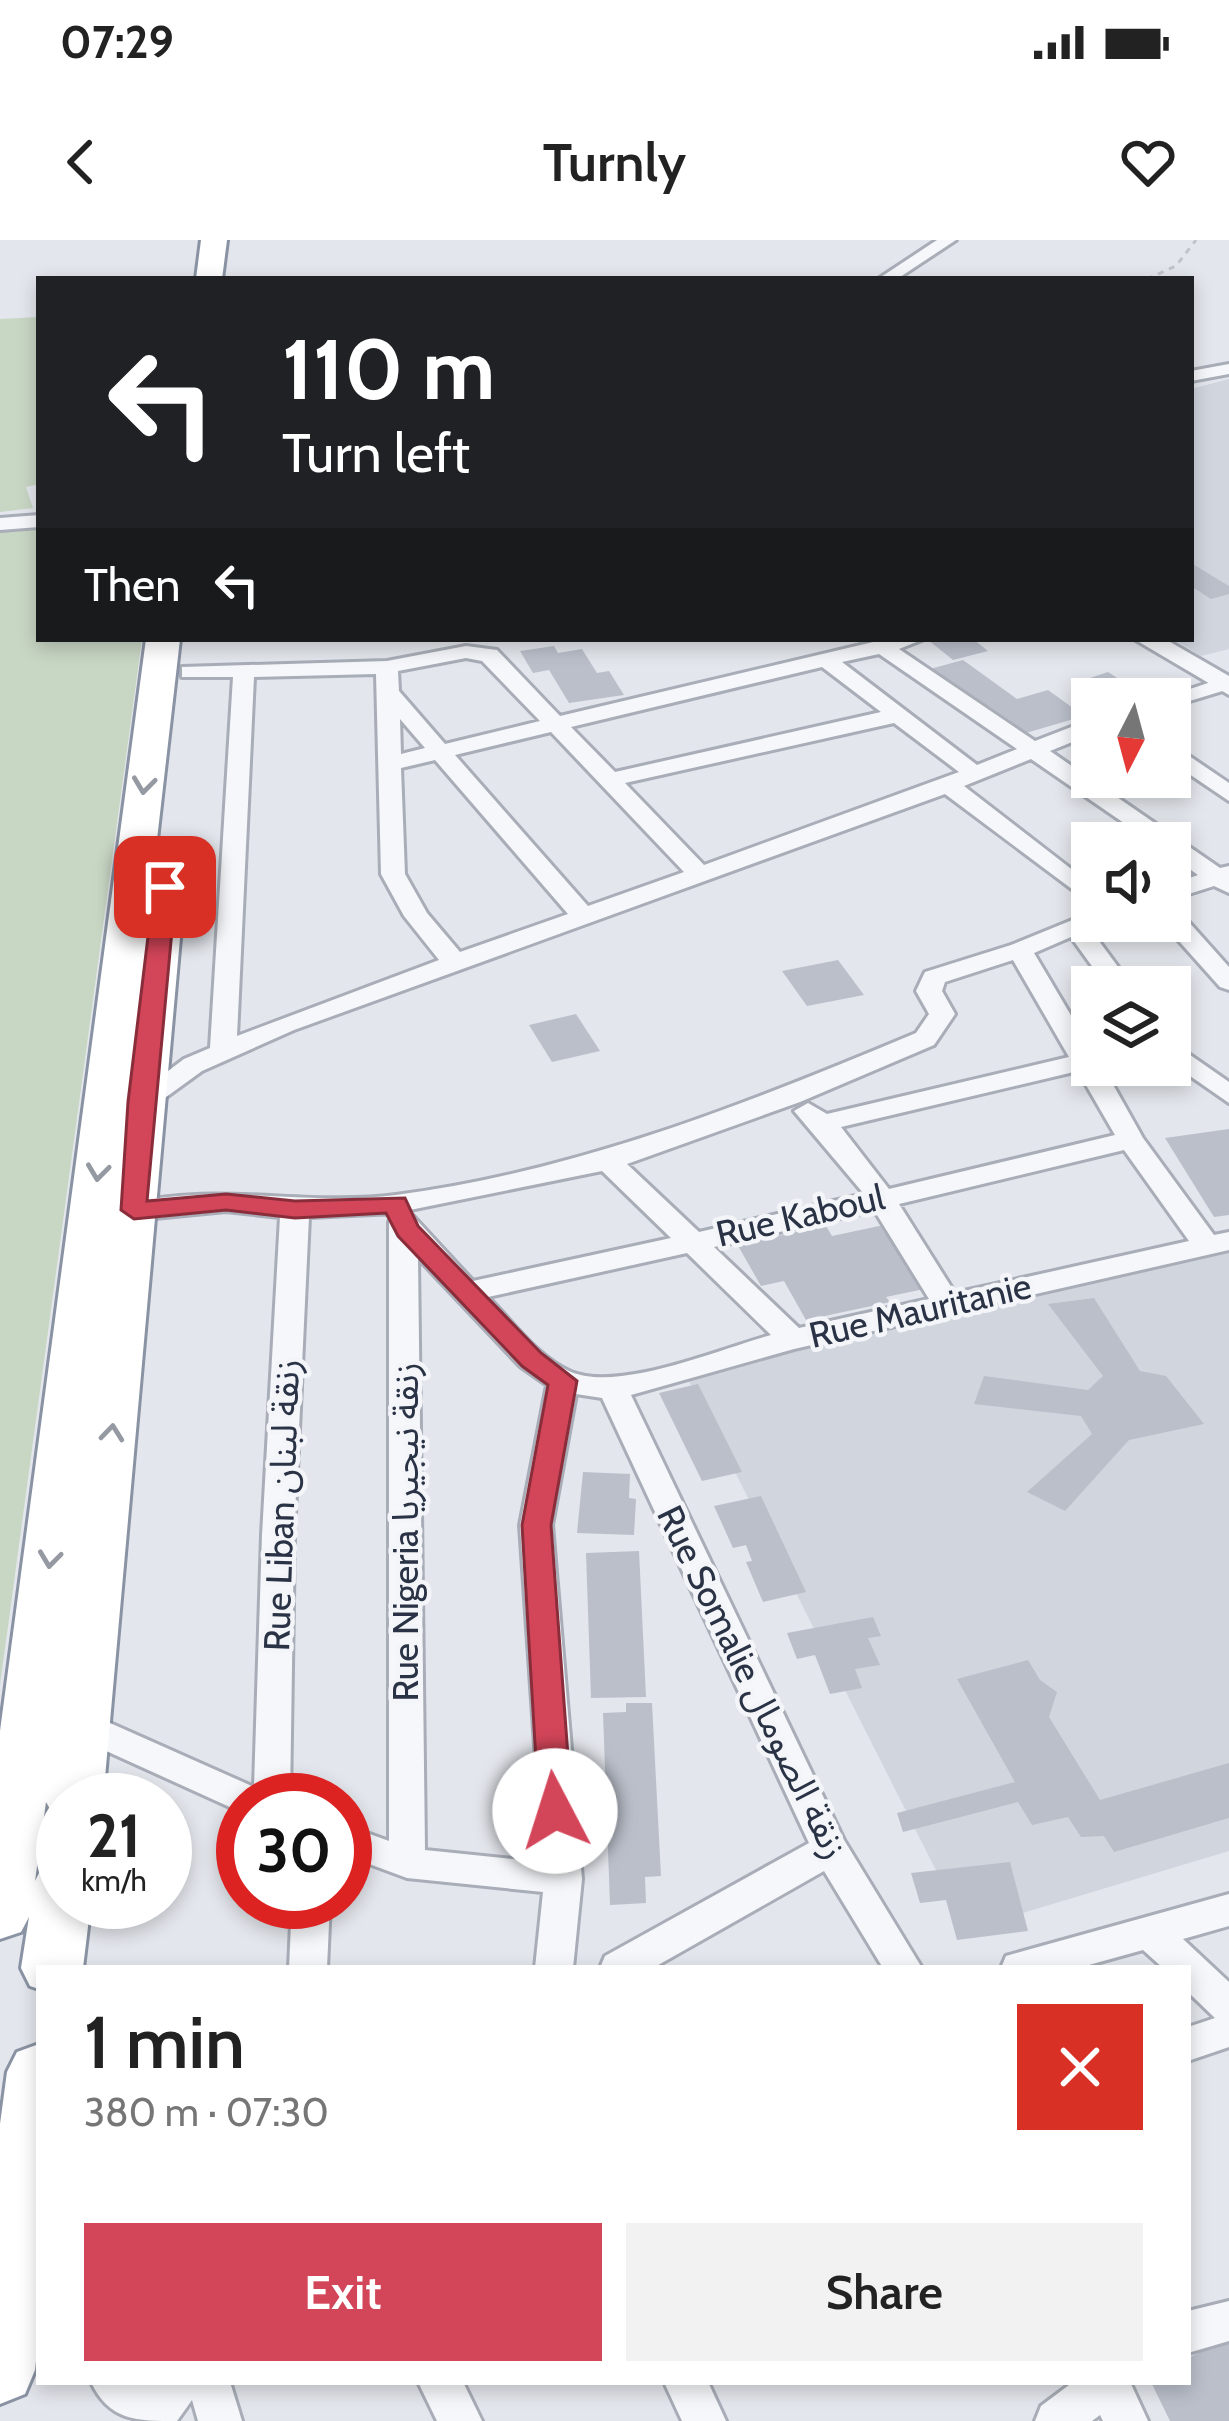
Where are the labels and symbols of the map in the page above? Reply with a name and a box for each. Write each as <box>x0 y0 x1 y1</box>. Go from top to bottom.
north arrow <box>1071 678 1191 798</box>
one-way arrow <box>132 776 157 795</box>
pin <box>114 836 216 938</box>
one-way arrow <box>85 1162 111 1182</box>
street label: Rue Kaboul <box>712 1174 889 1256</box>
street label: Rue Mauritanie <box>805 1263 1035 1357</box>
street label: Rue Liban زنقة لبنان <box>254 1358 308 1652</box>
street label: Rue Nigeria زنقة نيجيريا <box>383 1362 427 1702</box>
one-way arrow <box>99 1423 124 1442</box>
street label: Rue Somalie زنقة الصومال <box>648 1498 858 1866</box>
one-way arrow <box>37 1549 63 1569</box>
position arrow <box>492 1748 618 1874</box>
speed limit sign: 30 <box>216 1773 372 1929</box>

